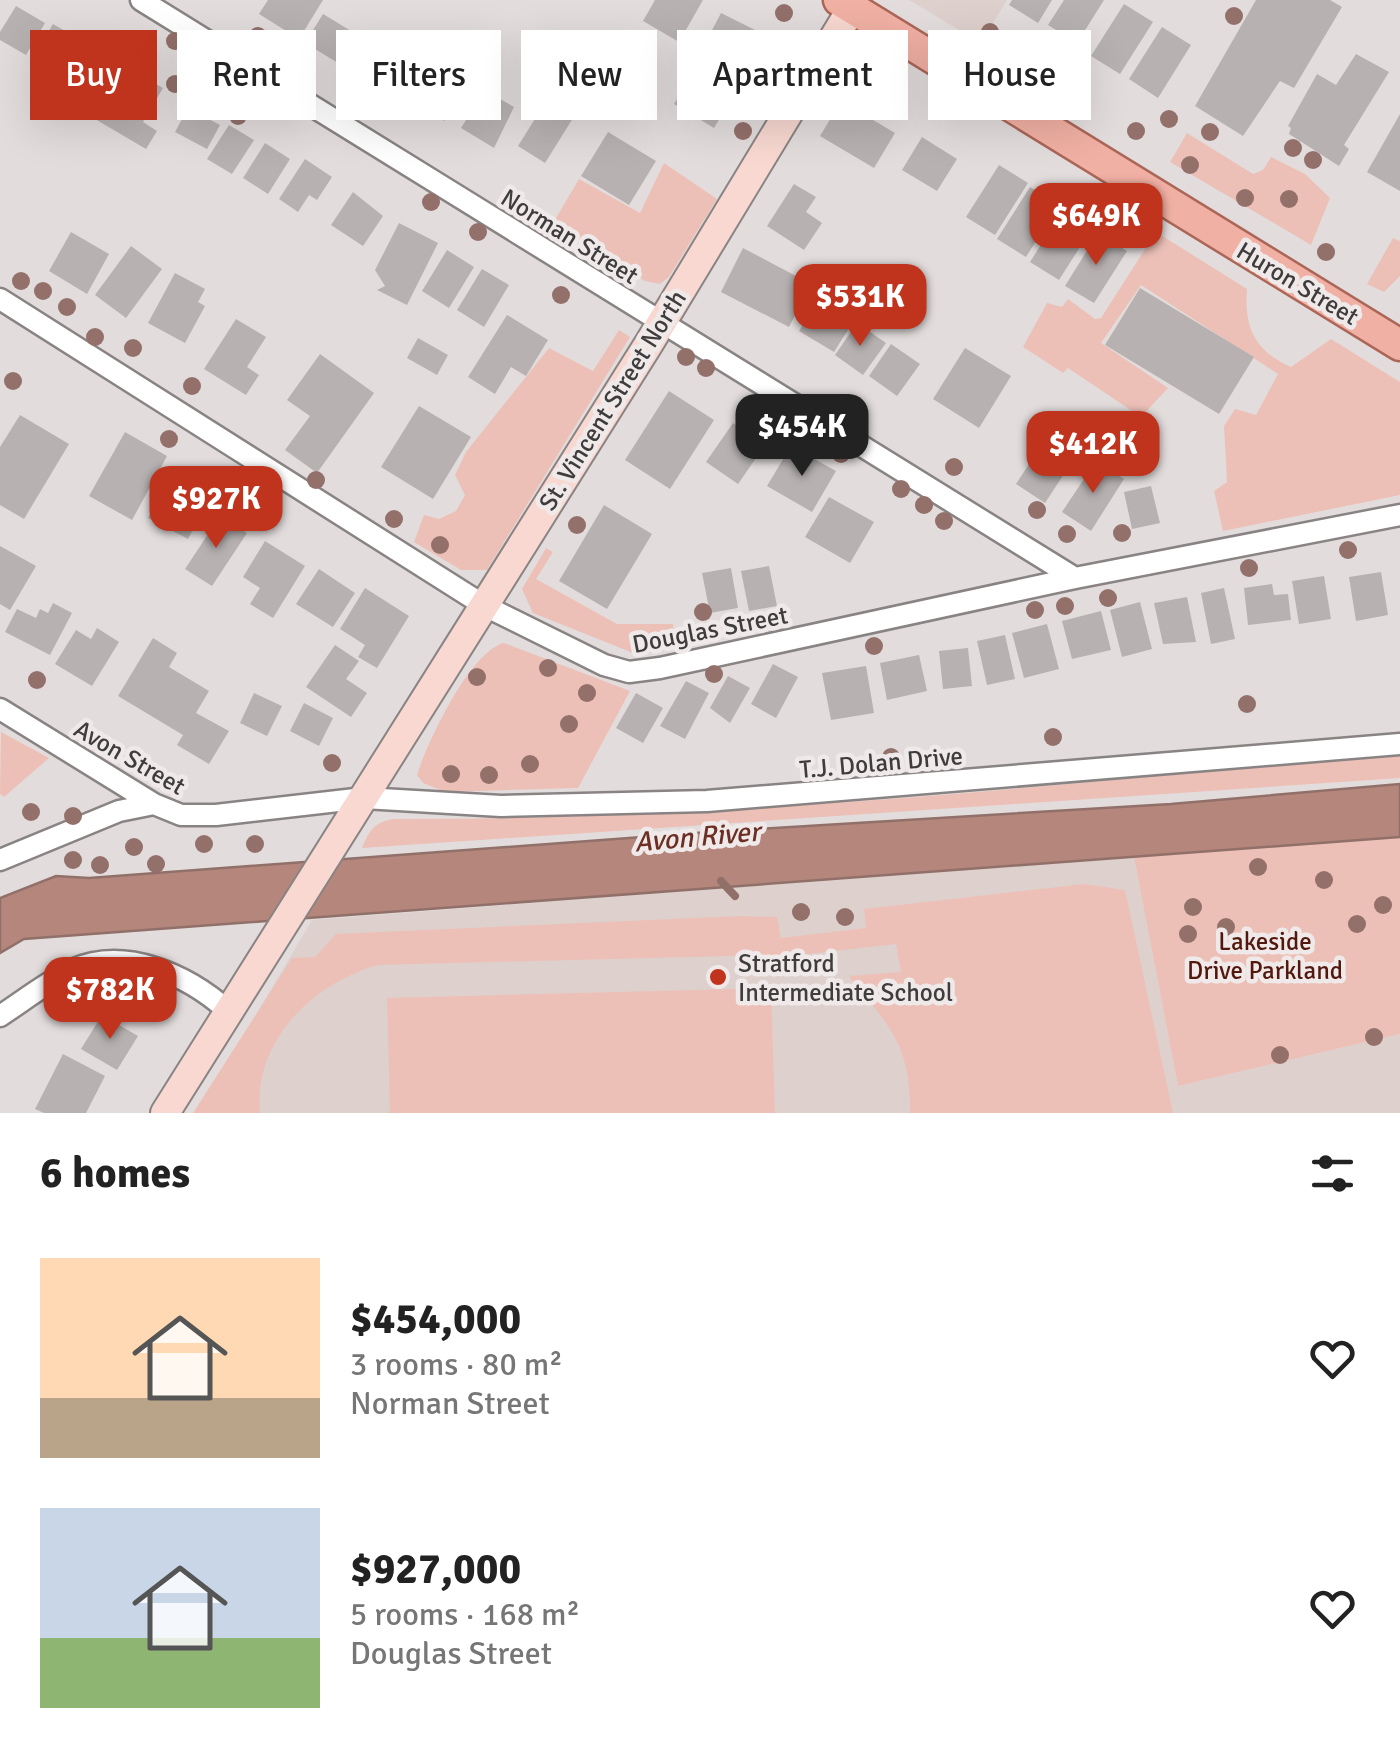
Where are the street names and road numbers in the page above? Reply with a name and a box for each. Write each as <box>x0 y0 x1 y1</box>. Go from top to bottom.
street label: Norman Street <box>495 182 644 291</box>
street label: Huron Street <box>1231 235 1364 332</box>
street label: St. Vincent Street North <box>532 284 693 516</box>
street label: Douglas Street <box>630 599 791 660</box>
street label: Avon Street <box>69 713 191 802</box>
street label: T.J. Dolan Drive <box>798 740 964 785</box>

